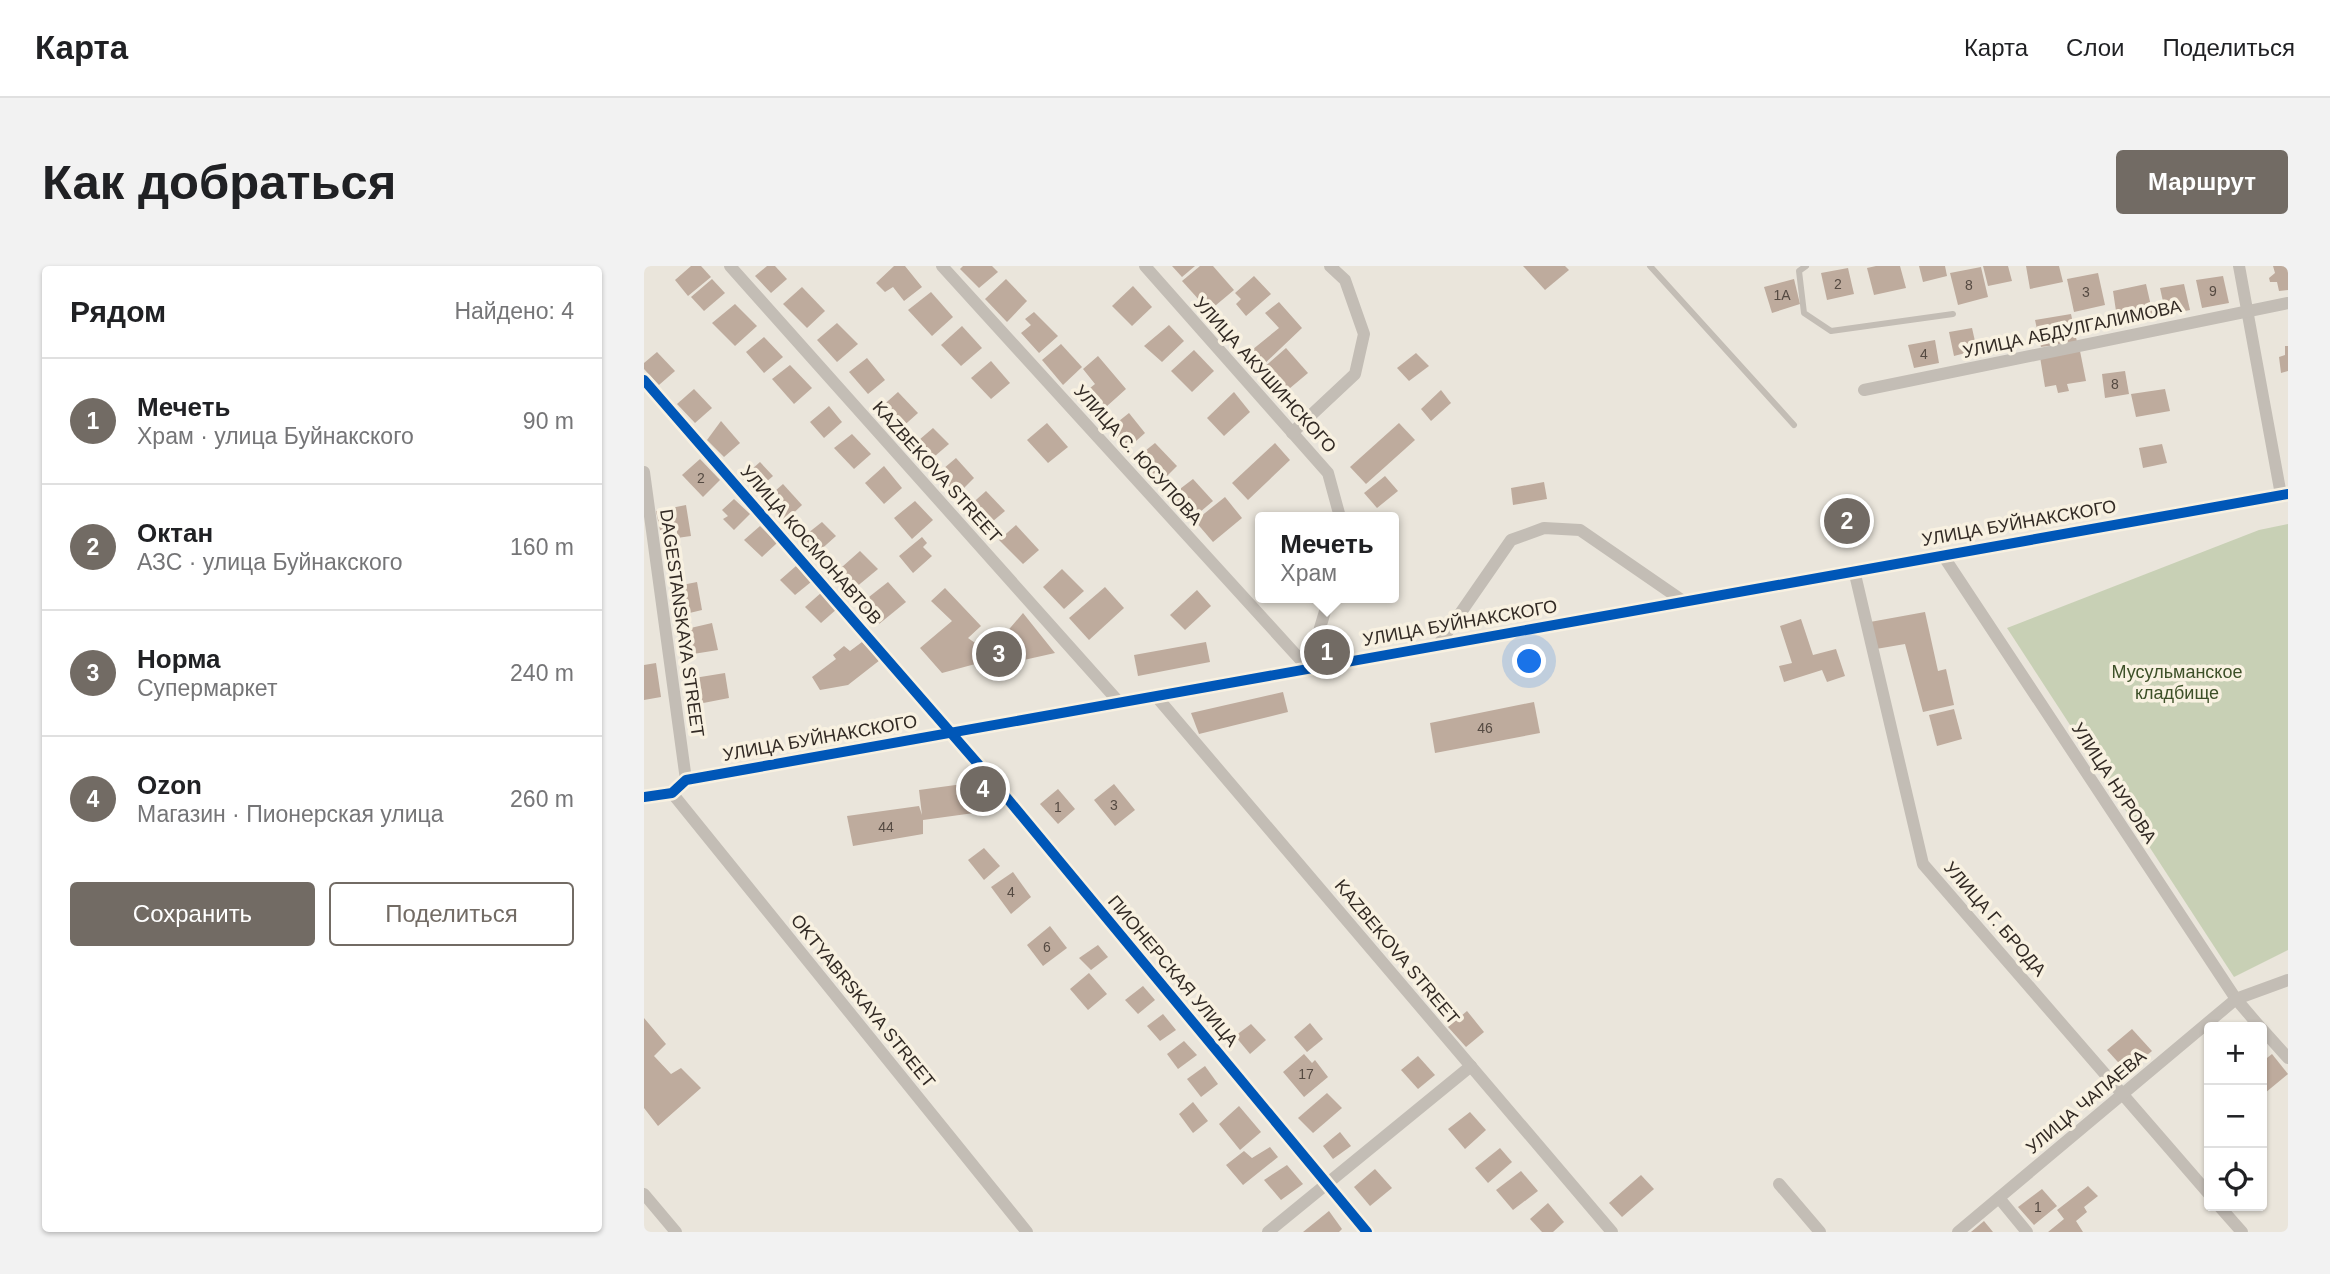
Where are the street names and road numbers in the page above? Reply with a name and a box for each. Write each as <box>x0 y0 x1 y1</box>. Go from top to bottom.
street label: УЛИЦА АКУШИНСКОГО <box>1190 293 1340 457</box>
street label: УЛИЦА АБДУЛГАЛИМОВА <box>1961 296 2183 362</box>
street label: УЛИЦА С. ЮСУПОВА <box>1070 381 1206 529</box>
street label: KAZBEKOVA STREET <box>868 397 1006 547</box>
street label: УЛИЦА КОСМОНАВТОВ <box>737 461 885 629</box>
street label: УЛИЦА БУЙНАКСКОГО <box>1920 495 2118 550</box>
street label: DAGESTANSKAYA STREET <box>656 508 708 738</box>
street label: УЛИЦА БУЙНАКСКОГО <box>1361 595 1559 650</box>
street label: УЛИЦА БУЙНАКСКОГО <box>721 710 919 765</box>
street label: УЛИЦА НУРОВА <box>2068 719 2160 847</box>
street label: УЛИЦА Г. БРОДА <box>1940 858 2050 980</box>
street label: KAZBEKOVA STREET <box>1331 876 1463 1028</box>
street label: ПИОНЕРСКАЯ УЛИЦА <box>1104 891 1242 1051</box>
street label: OKTYABRSKAYA STREET <box>787 910 939 1092</box>
street label: УЛИЦА ЧАПАЕВА <box>2022 1046 2150 1158</box>

